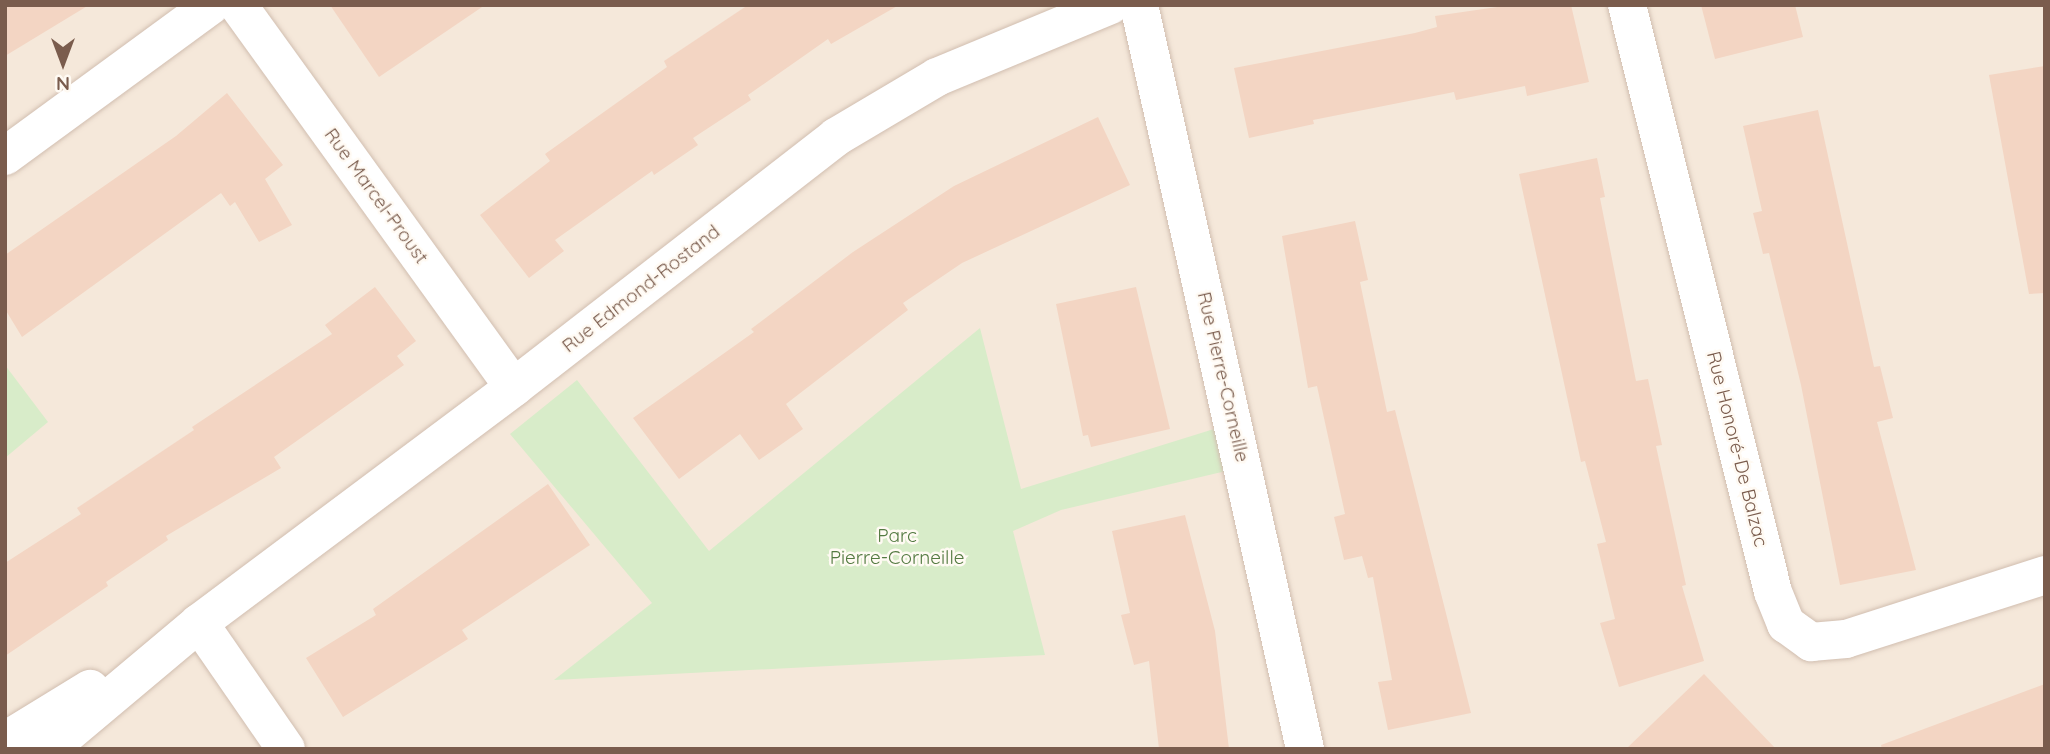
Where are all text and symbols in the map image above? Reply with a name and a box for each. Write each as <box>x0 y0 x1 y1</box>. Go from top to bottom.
north arrow <box>28 28 98 98</box>
text: N <box>56 72 70 96</box>
street label: Rue Marcel-Proust <box>319 124 433 268</box>
street label: Rue Edmond-Rostand <box>558 220 724 358</box>
street label: Rue Pierre-Corneille <box>1192 290 1254 464</box>
street label: Rue Honoré-De Balzac <box>1702 349 1772 549</box>
park label: Parc Pierre-Corneille <box>830 525 964 569</box>

